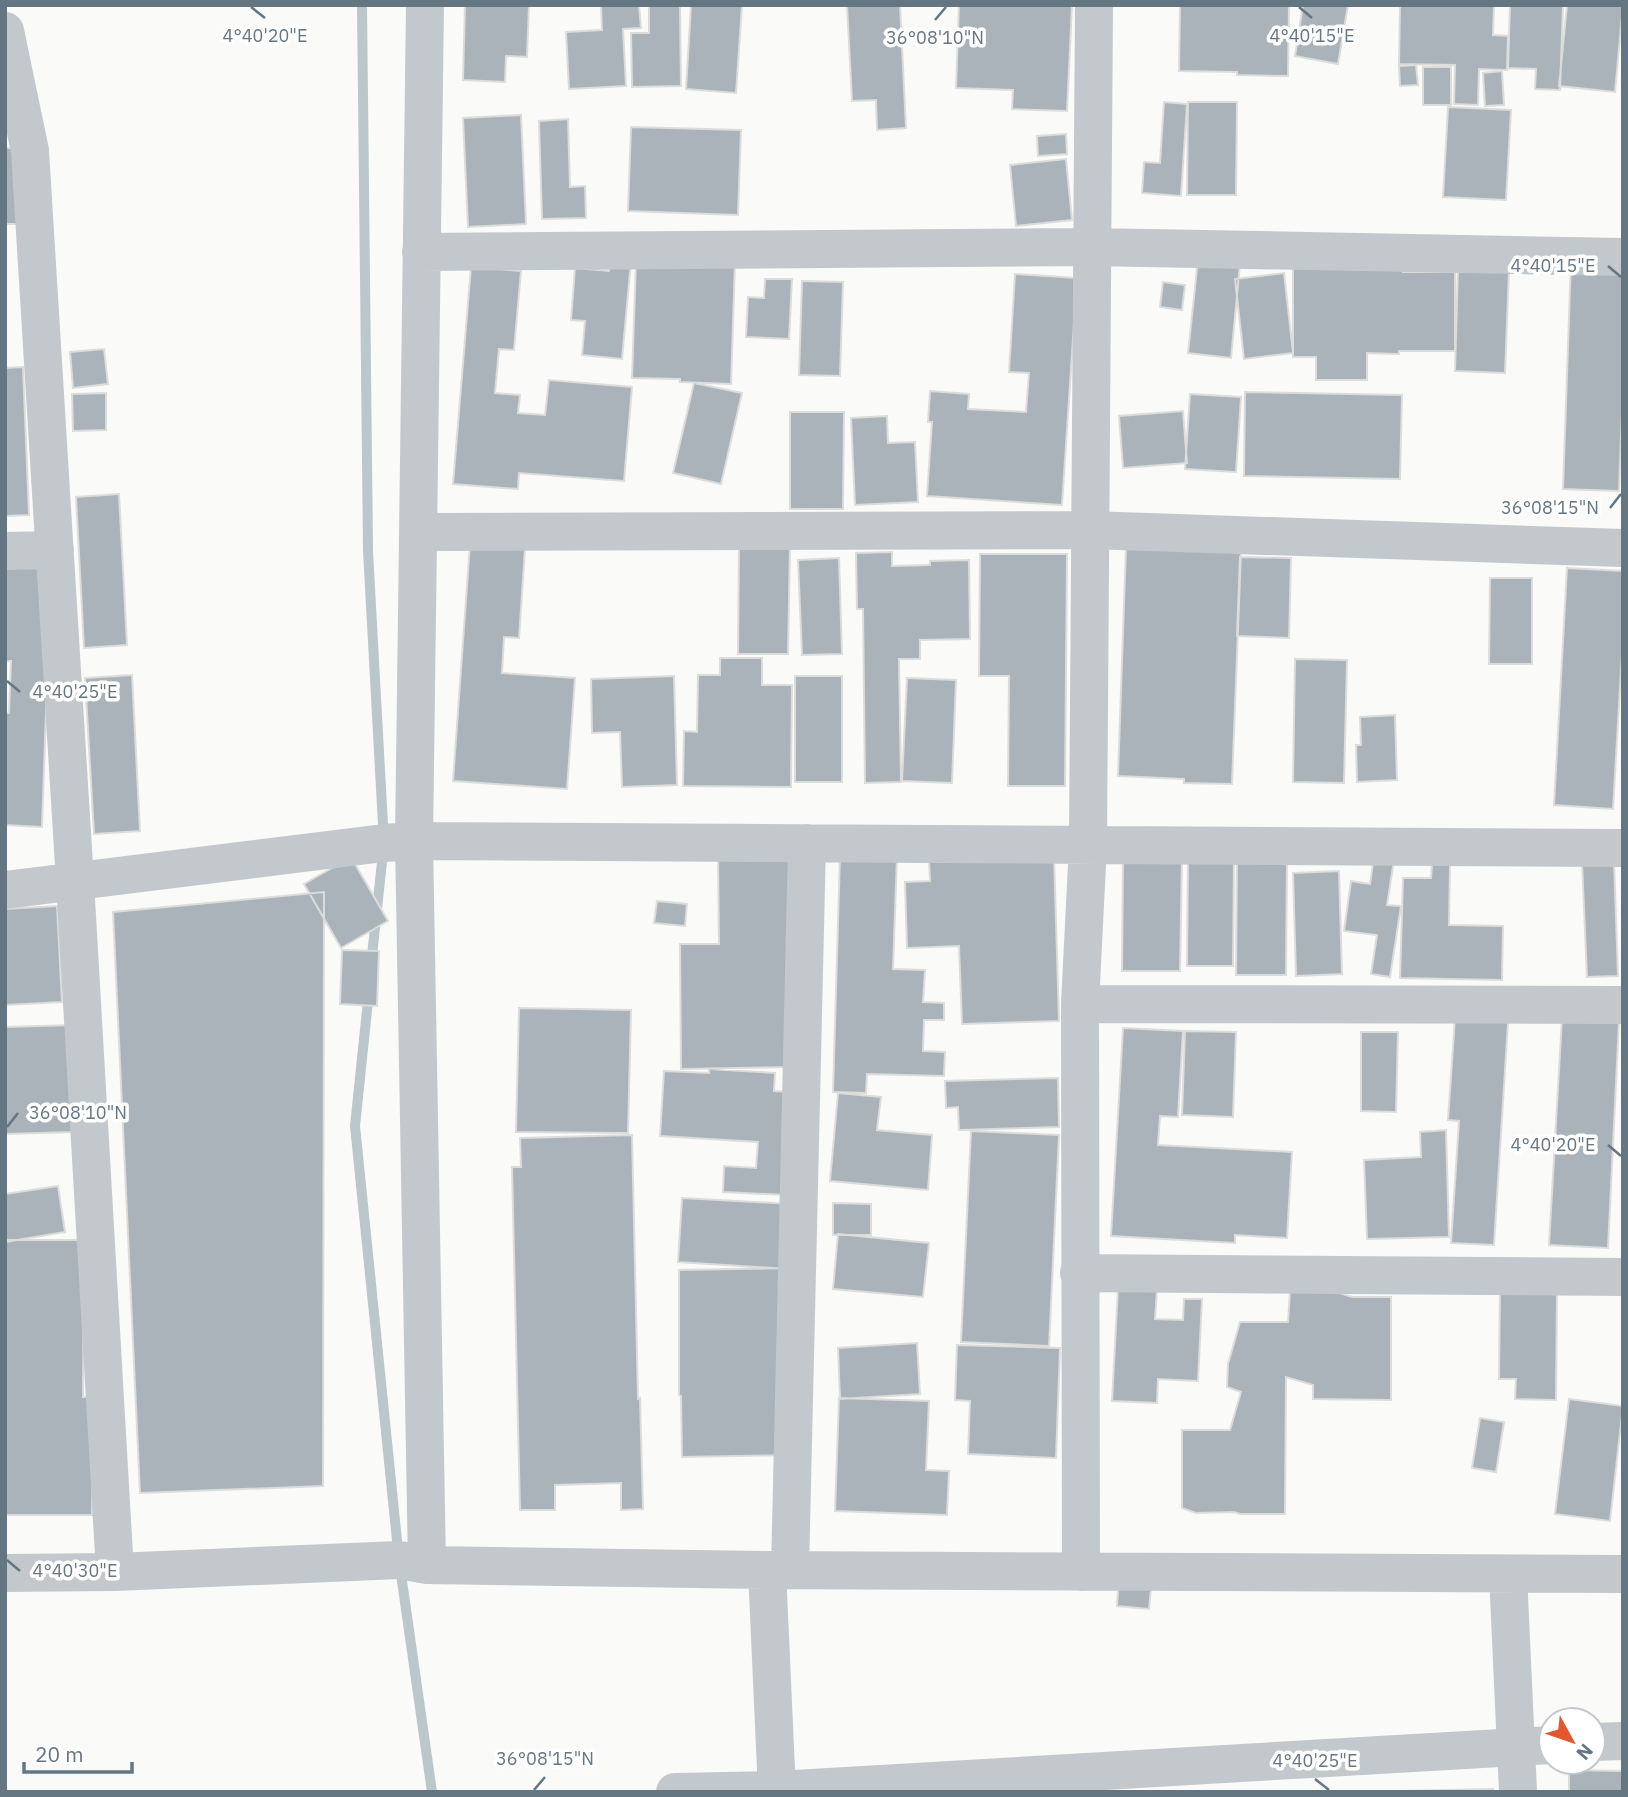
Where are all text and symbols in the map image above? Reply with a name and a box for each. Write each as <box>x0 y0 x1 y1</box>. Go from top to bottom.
text: 4°40'20"E <box>223 24 307 47</box>
text: 4°40'15"E <box>1270 24 1354 47</box>
text: 36°08'10"N <box>886 26 984 49</box>
text: 4°40'15"E <box>1511 254 1595 277</box>
text: 36°08'15"N <box>1501 496 1599 519</box>
text: 4°40'25"E <box>33 680 117 703</box>
text: 36°08'10"N <box>29 1101 127 1124</box>
text: 4°40'20"E <box>1511 1133 1595 1156</box>
text: 4°40'30"E <box>33 1559 117 1582</box>
north arrow <box>1537 1706 1607 1776</box>
scale bar <box>24 1730 133 1774</box>
text: N <box>1571 1739 1599 1765</box>
text: 20 m <box>35 1740 84 1768</box>
text: 36°08'15"N <box>496 1747 594 1770</box>
text: 4°40'25"E <box>1273 1749 1357 1772</box>

